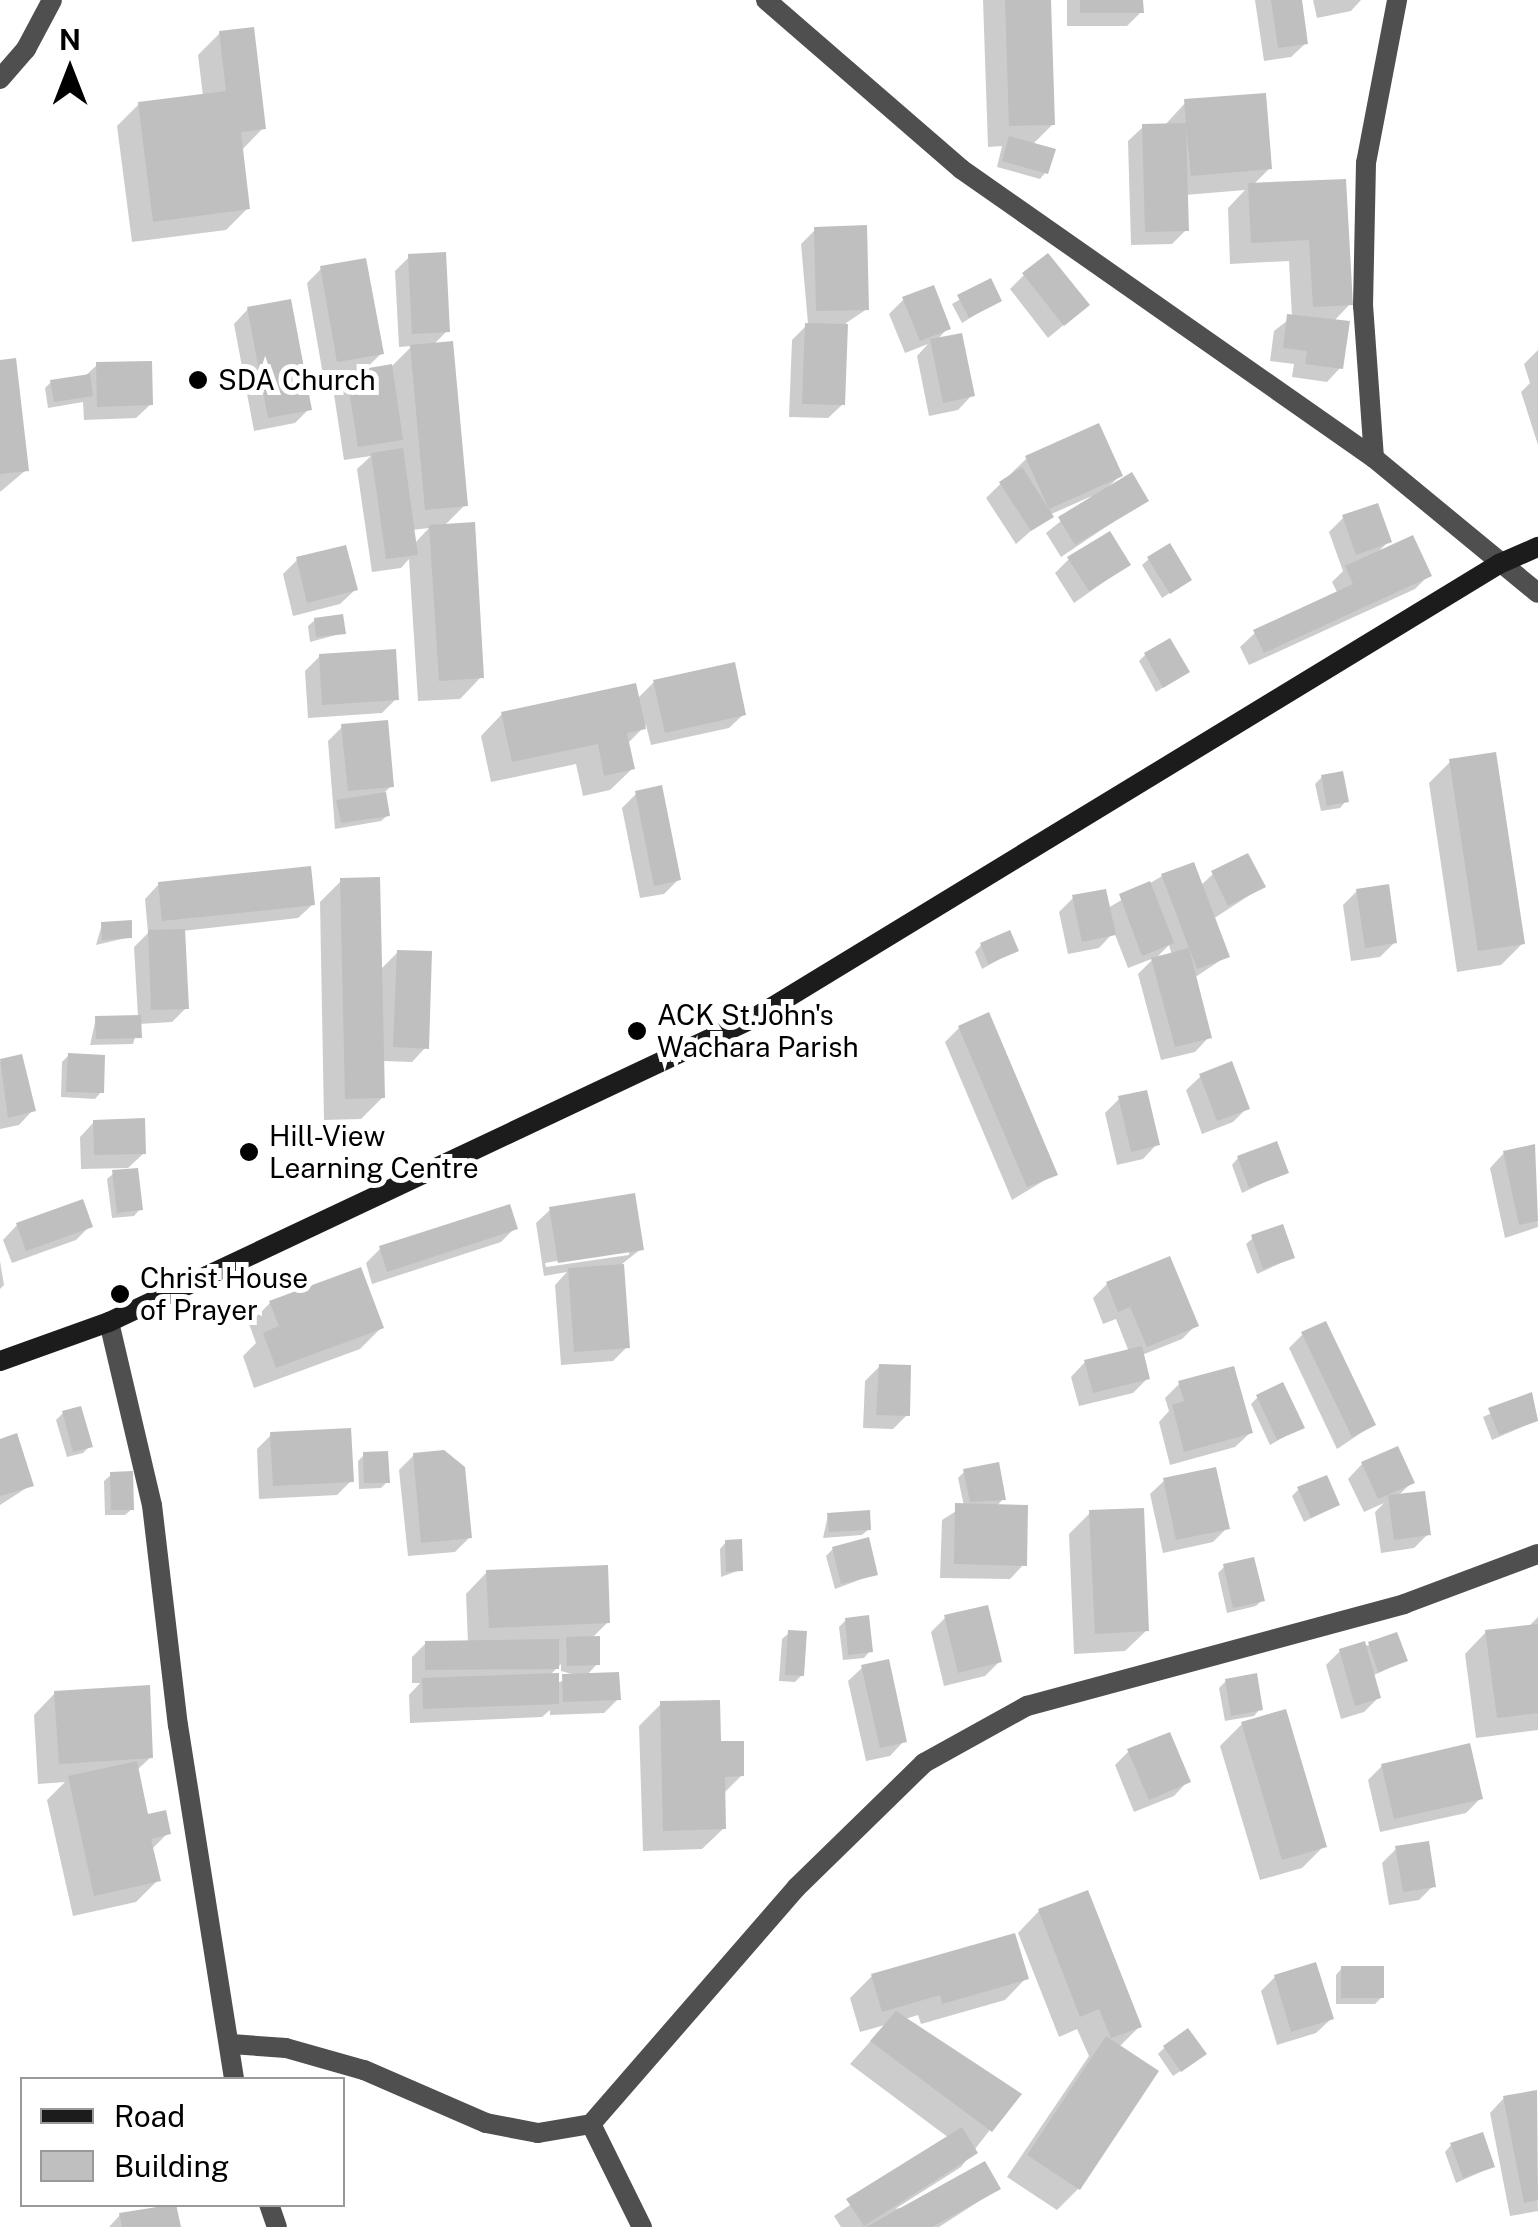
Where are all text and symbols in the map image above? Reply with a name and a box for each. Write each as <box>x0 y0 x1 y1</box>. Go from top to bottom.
north arrow <box>20 20 120 120</box>
text: N <box>59 23 81 56</box>
place label: SDA Church <box>218 363 376 397</box>
marker: SDA Church <box>187 369 209 391</box>
place label: ACK St.John's Wachara Parish <box>657 998 859 1064</box>
marker: ACK St.John's Wachara Parish <box>626 1020 648 1042</box>
place label: Hill-View Learning Centre <box>269 1119 479 1185</box>
marker: Hill-View Learning Centre <box>238 1141 260 1163</box>
place label: Christ House of Prayer <box>140 1261 308 1327</box>
marker: Christ House of Prayer <box>109 1283 131 1305</box>
legend <box>20 2077 345 2207</box>
text: Road <box>114 2098 185 2134</box>
text: Building <box>114 2148 229 2184</box>

